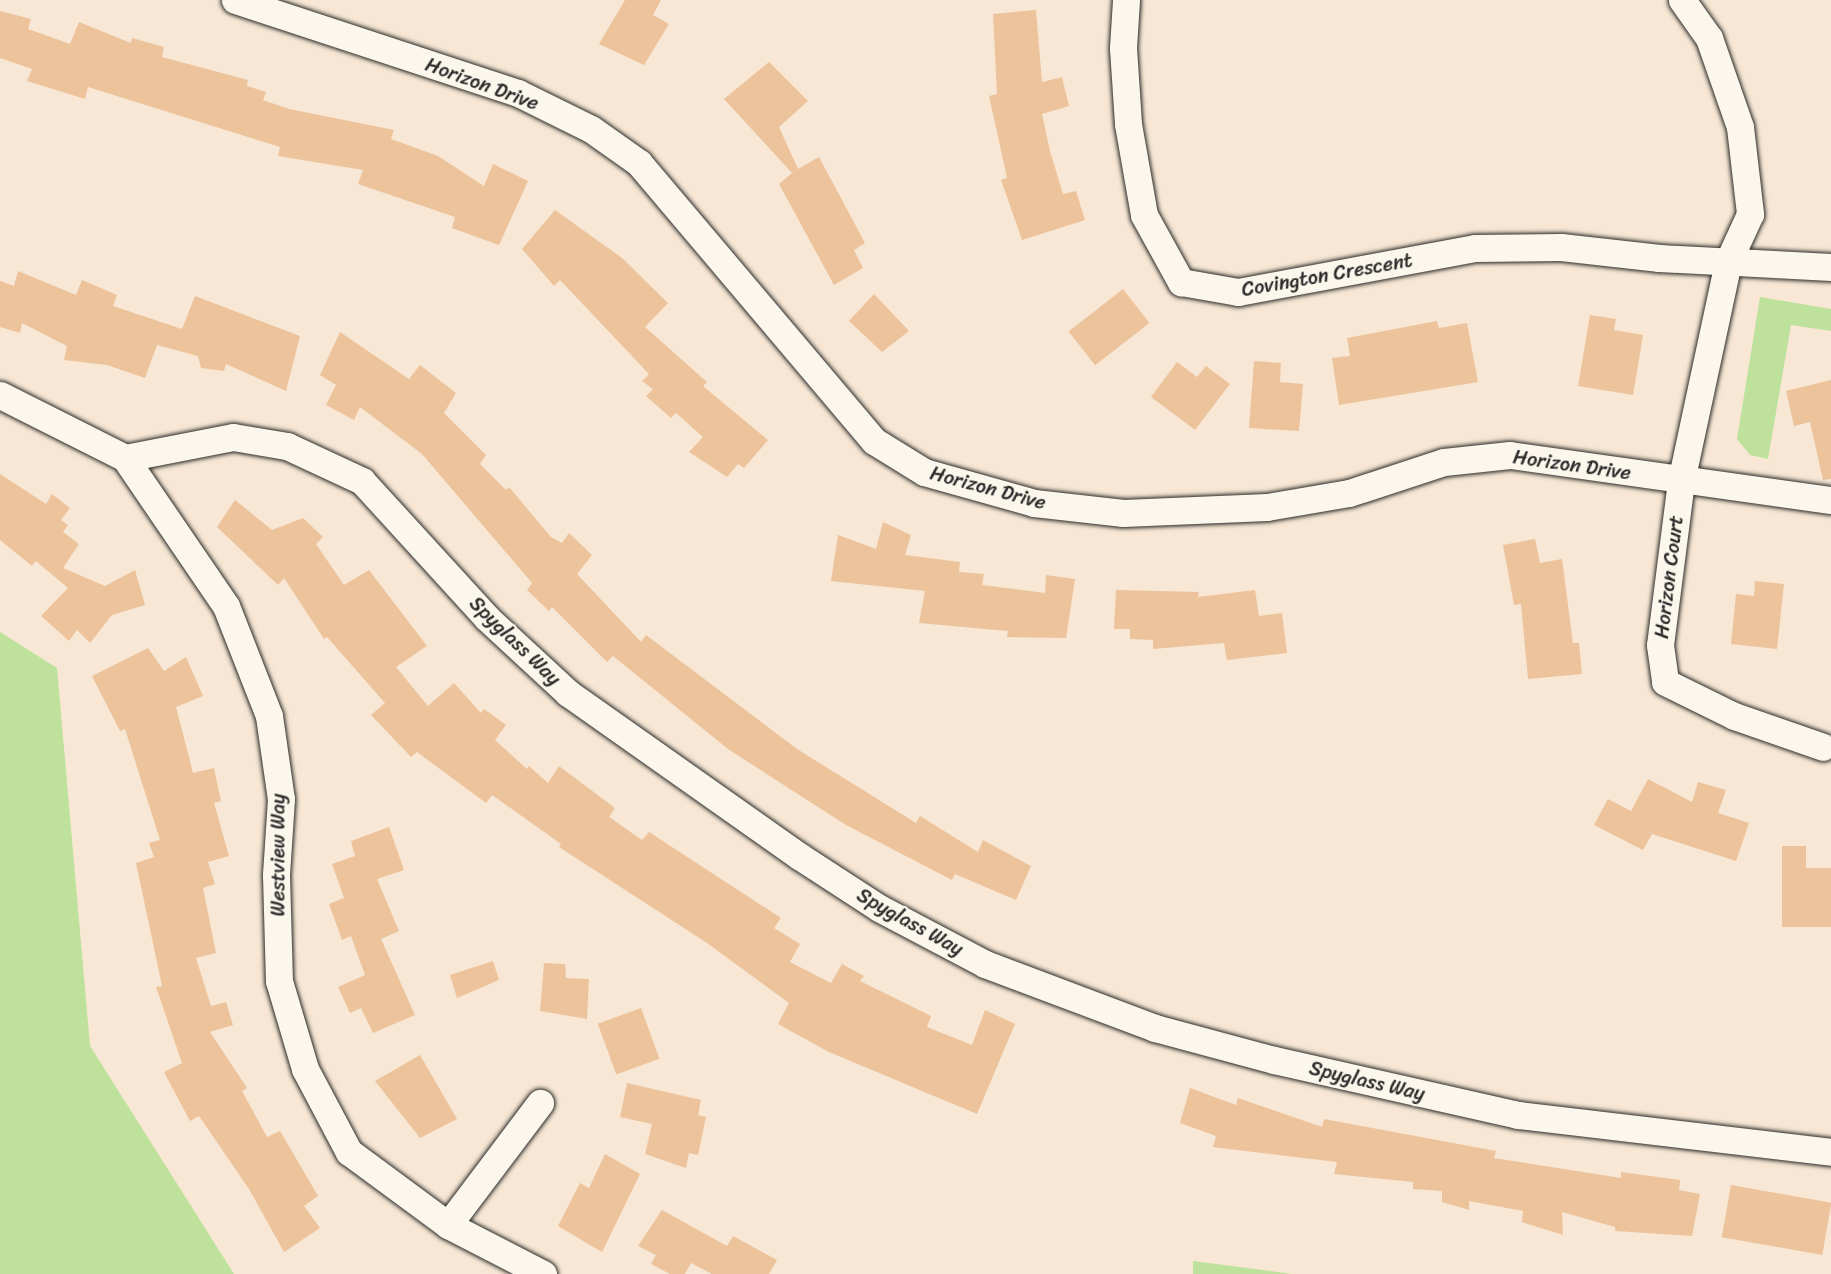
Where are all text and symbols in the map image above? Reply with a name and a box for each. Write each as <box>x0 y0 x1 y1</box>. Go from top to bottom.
street label: Horizon Drive <box>422 52 542 116</box>
street label: Covington Crescent <box>1240 248 1414 302</box>
street label: Horizon Drive <box>1512 445 1632 485</box>
street label: Horizon Drive <box>928 461 1048 515</box>
street label: Horizon Court <box>1650 514 1688 640</box>
street label: Spyglass Way <box>464 591 566 691</box>
street label: Westview Way <box>266 794 290 916</box>
street label: Spyglass Way <box>853 883 967 961</box>
street label: Spyglass Way <box>1307 1056 1427 1106</box>

